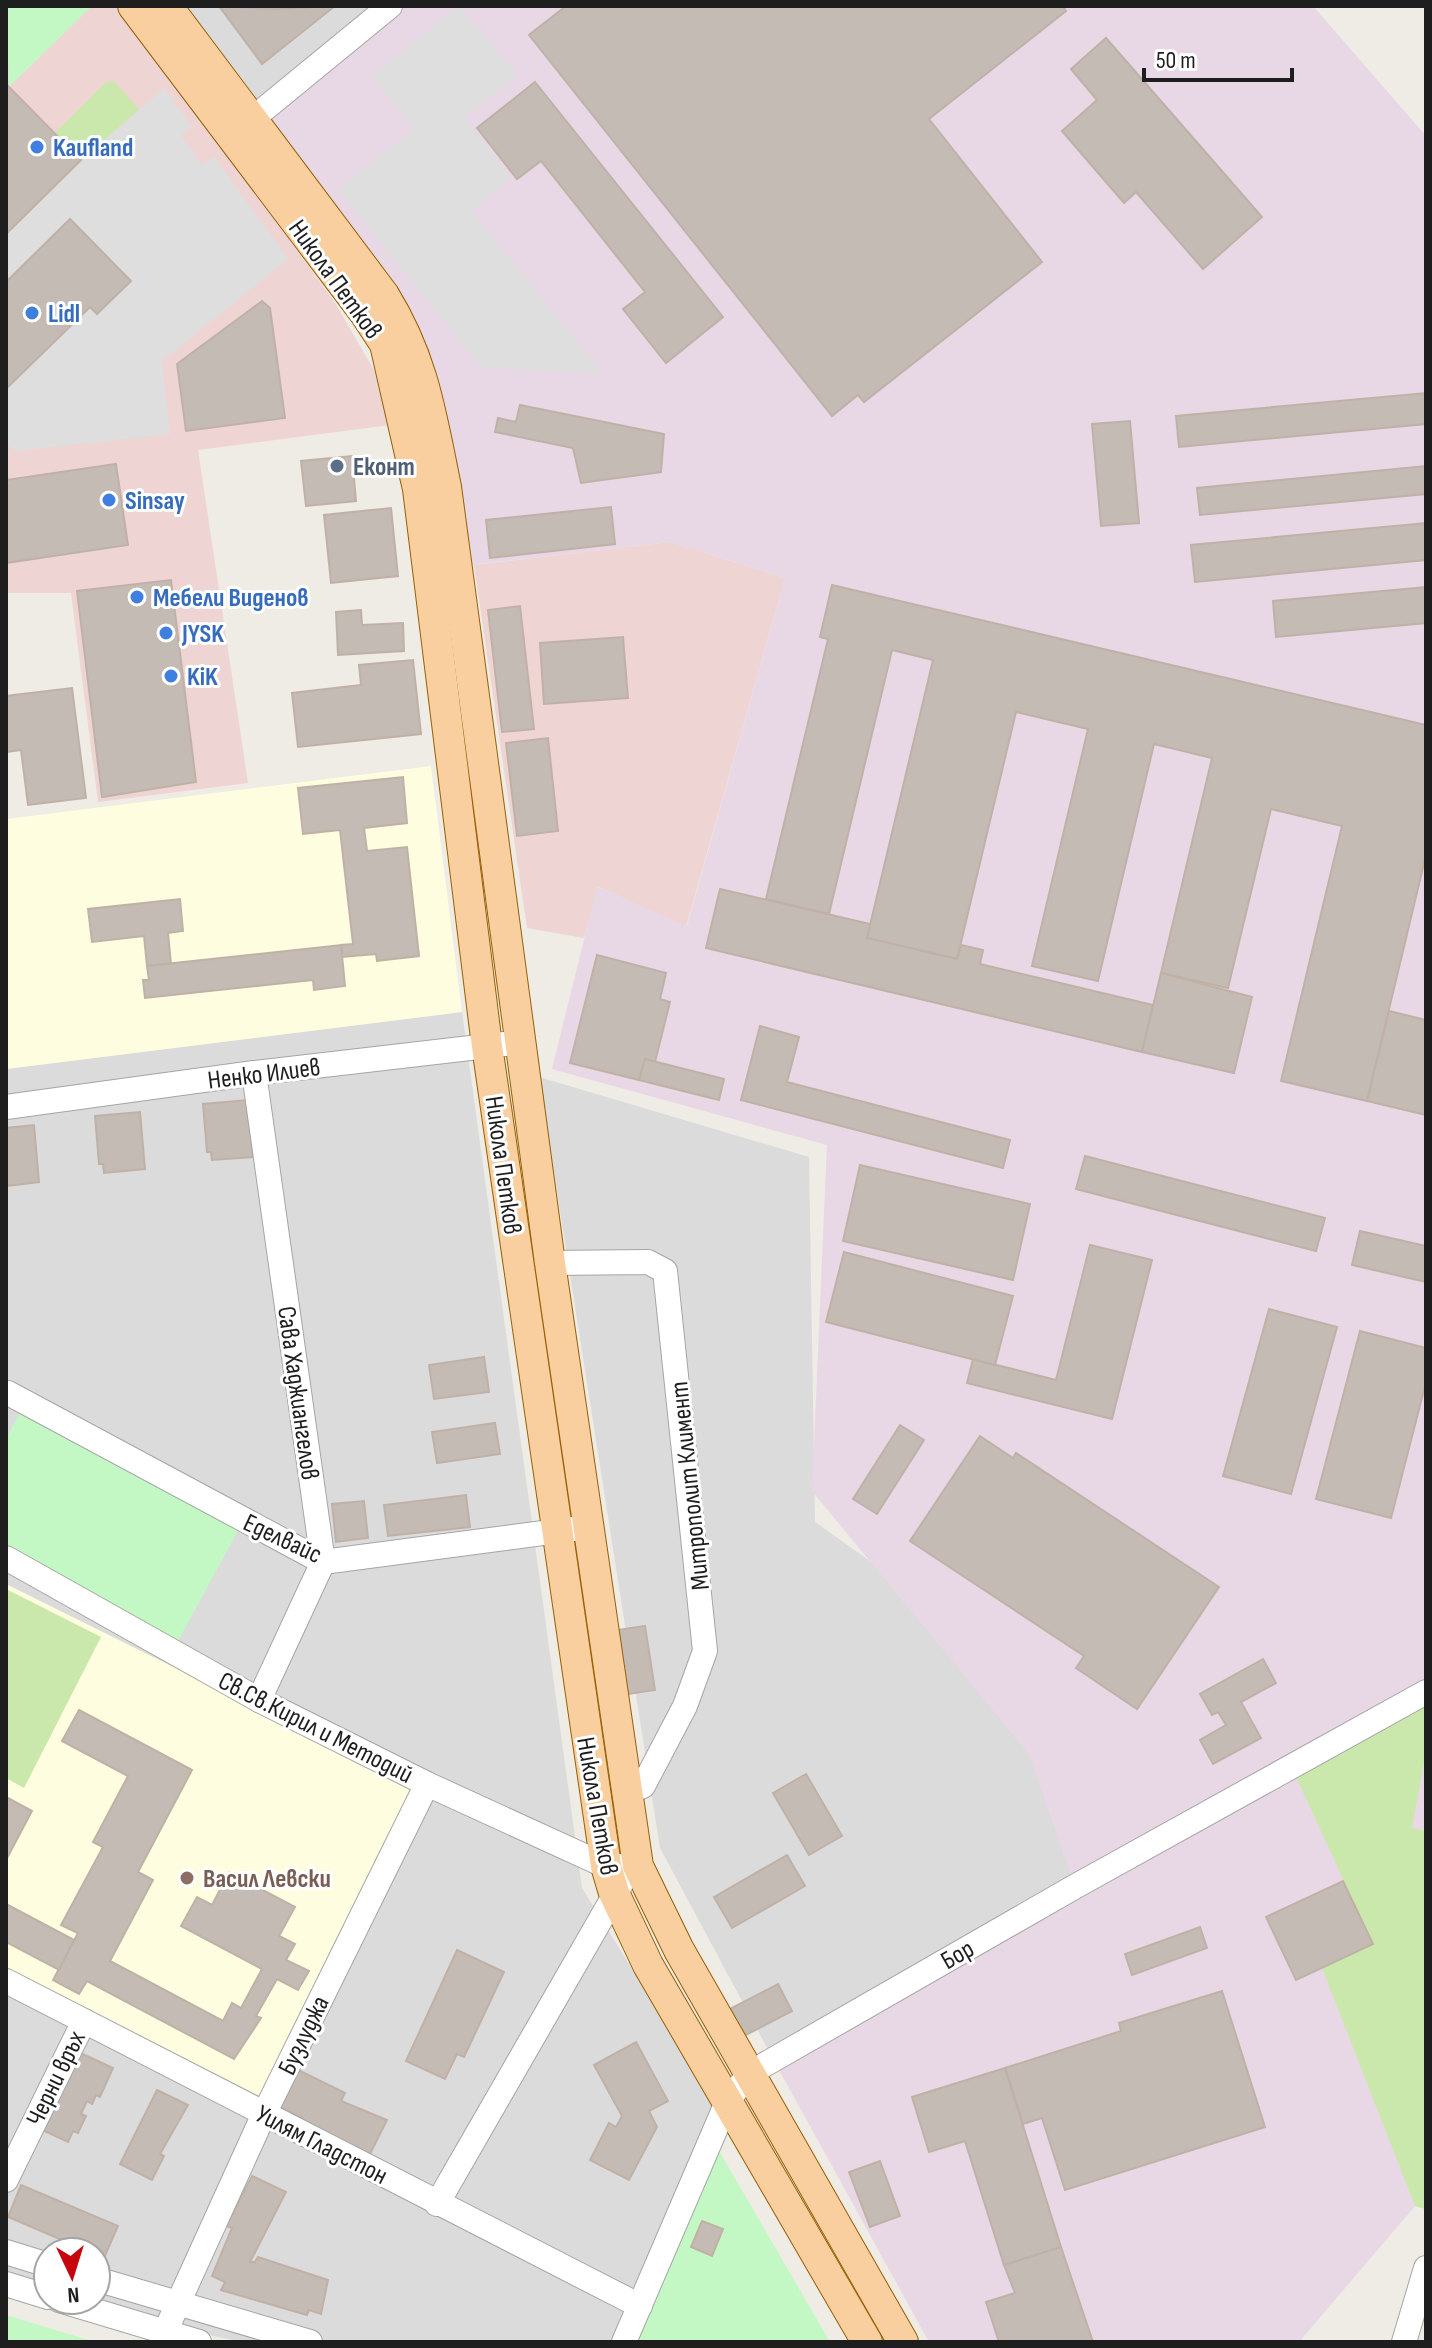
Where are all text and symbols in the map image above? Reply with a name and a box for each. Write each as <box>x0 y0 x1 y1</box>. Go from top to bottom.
scale bar <box>1144 32 1292 82</box>
text: 50 m <box>1156 46 1196 75</box>
place label: Kaufland <box>53 133 133 164</box>
marker: Kaufland <box>28 138 46 156</box>
street label: Никола Петков <box>281 214 388 345</box>
place label: Lidl <box>48 299 80 330</box>
marker: Lidl <box>23 304 41 322</box>
place label: Еконт <box>353 452 415 483</box>
marker: Еконт <box>328 457 346 475</box>
place label: Sinsay <box>125 486 185 517</box>
marker: Sinsay <box>100 491 118 509</box>
place label: Мебели Виденов <box>153 583 309 614</box>
marker: Мебели Виденов <box>128 588 146 606</box>
place label: JYSK <box>181 619 224 650</box>
marker: JYSK <box>157 624 175 642</box>
place label: KiK <box>187 662 218 693</box>
marker: KiK <box>162 667 180 685</box>
street label: Ненко Илиев <box>206 1052 322 1097</box>
street label: Никола Петков <box>477 1094 528 1236</box>
street label: Сава Хаджиангелов <box>270 1304 325 1482</box>
street label: Митрополит Климент <box>664 1380 717 1592</box>
street label: Еделвайс <box>238 1508 327 1571</box>
street label: Св.Св.Кирил и Методий <box>213 1666 418 1791</box>
street label: Никола Петков <box>569 1735 624 1878</box>
place label: Васил Левски <box>203 1864 331 1895</box>
marker: Васил Левски <box>178 1869 196 1887</box>
street label: Бор <box>936 1934 980 1977</box>
street label: Бузлуджа <box>272 1991 337 2080</box>
street label: Черни връх <box>20 2026 93 2131</box>
street label: Уилям Гладстон <box>250 2099 392 2192</box>
north arrow <box>32 2236 112 2316</box>
text: N <box>66 2281 80 2308</box>

